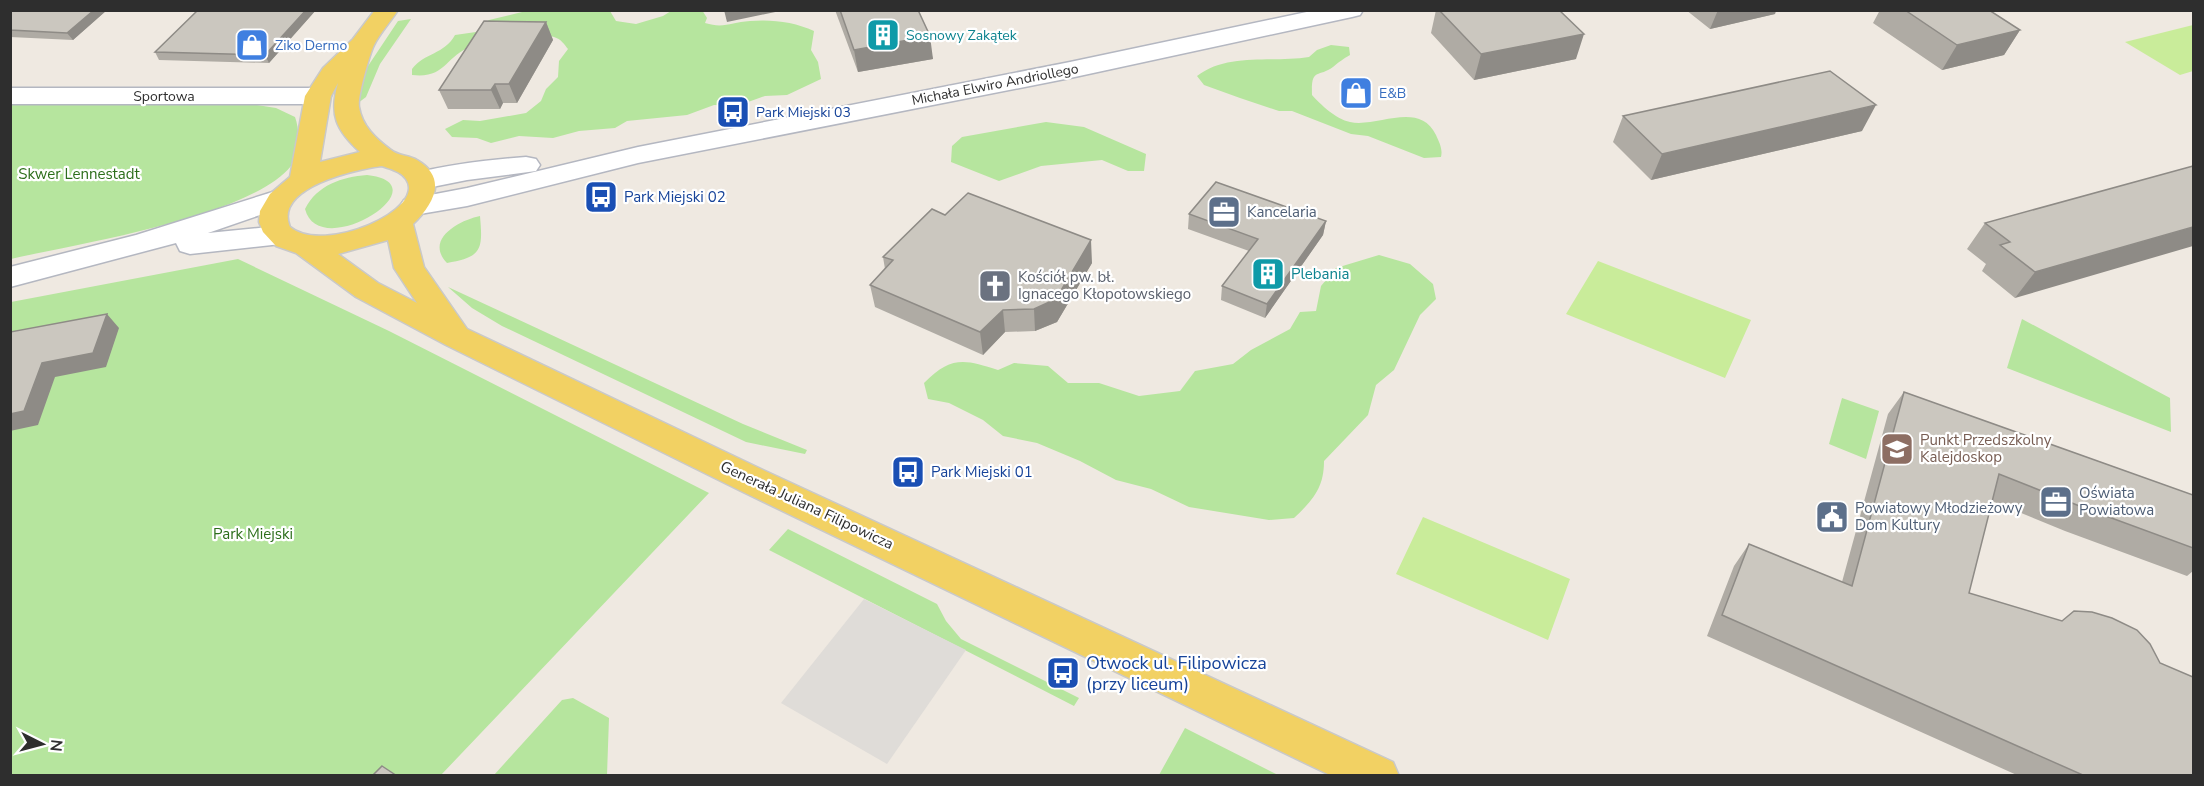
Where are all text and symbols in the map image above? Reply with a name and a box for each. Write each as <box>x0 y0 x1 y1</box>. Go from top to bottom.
building icon: Sosnowy Zakątek <box>865 17 901 53</box>
place label: Sosnowy Zakątek <box>906 26 1018 45</box>
shop icon: Ziko Dermo <box>234 27 270 63</box>
place label: Ziko Dermo <box>275 36 348 55</box>
street label: Michała Elwiro Andriollego <box>910 59 1080 110</box>
shop icon: E&B <box>1338 75 1374 111</box>
place label: E&B <box>1379 84 1406 103</box>
street label: Sportowa <box>133 87 195 106</box>
bus stop icon: Park Miejski 03 <box>715 94 751 130</box>
place label: Park Miejski 03 <box>756 103 851 122</box>
park label: Skwer Lennestadt <box>18 164 141 184</box>
bus stop icon: Park Miejski 02 <box>583 179 619 215</box>
place label: Park Miejski 02 <box>624 187 726 207</box>
office icon: Kancelaria <box>1206 194 1242 230</box>
place label: Kancelaria <box>1247 202 1317 222</box>
building icon: Plebania <box>1250 256 1286 292</box>
place label: Plebania <box>1291 264 1350 284</box>
place label: Kościół pw. bł. Ignacego Kłopotowskiego <box>1018 267 1191 304</box>
church icon: Kościół pw. bł. Ignacego Kłopotowskiego <box>977 268 1013 304</box>
place label: Punkt Przedszkolny Kalejdoskop <box>1920 430 2052 467</box>
school or university icon: Punkt Przedszkolny Kalejdoskop <box>1879 431 1915 467</box>
bus stop icon: Park Miejski 01 <box>890 454 926 490</box>
street label: Generała Juliana Filipowicza <box>717 456 897 554</box>
place label: Park Miejski 01 <box>931 462 1033 482</box>
place label: Oświata Powiatowa <box>2079 483 2154 520</box>
office icon: Oświata Powiatowa <box>2038 484 2074 520</box>
place label: Powiatowy Młodzieżowy Dom Kultury <box>1855 498 2023 535</box>
public building icon: Powiatowy Młodzieżowy Dom Kultury <box>1814 499 1850 535</box>
park label: Park Miejski <box>213 524 293 544</box>
place label: Otwock ul. Filipowicza (przy liceum) <box>1086 651 1267 696</box>
bus stop icon: Otwock ul. Filipowicza (przy liceum) <box>1045 655 1081 691</box>
north arrow <box>12 714 72 774</box>
text: N <box>44 738 67 753</box>

